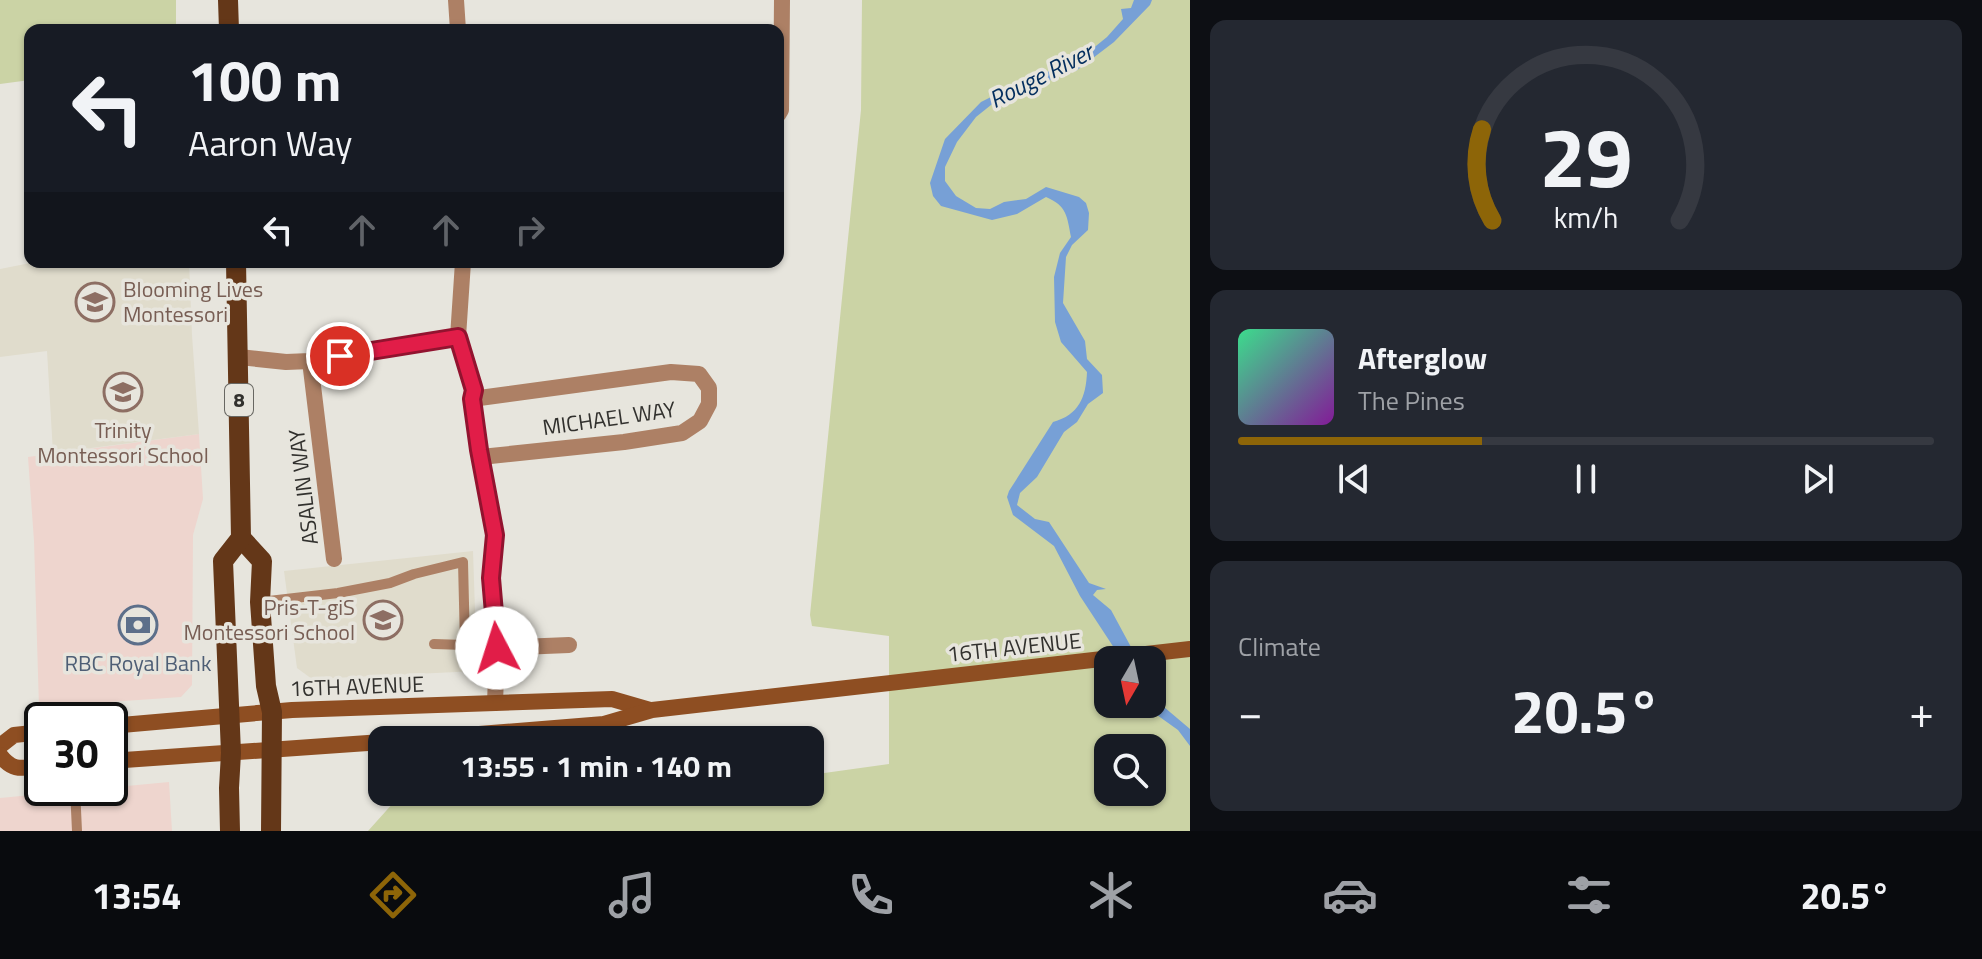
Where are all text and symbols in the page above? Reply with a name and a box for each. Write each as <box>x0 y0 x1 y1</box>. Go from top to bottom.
water label: Rouge River <box>982 32 1102 117</box>
text: 100 m <box>188 38 341 123</box>
icon: left <box>56 56 160 160</box>
text: 29 <box>1539 93 1633 219</box>
text: Aaron Way <box>188 115 352 170</box>
text: km/h <box>1554 196 1618 239</box>
icon: left <box>256 208 300 252</box>
icon: ahead <box>340 208 384 252</box>
icon: ahead <box>424 208 468 252</box>
icon: right <box>508 208 552 252</box>
place label: Blooming Lives Montessori <box>123 272 263 331</box>
school or university icon: Blooming Lives Montessori <box>74 281 116 323</box>
pin <box>306 322 374 390</box>
icon: arrive <box>318 334 362 378</box>
text: Afterglow <box>1358 335 1487 381</box>
school or university icon: Trinity Montessori School <box>102 371 144 413</box>
text: The Pines <box>1358 381 1465 420</box>
road number: 8 <box>225 384 253 416</box>
street label: MICHAEL WAY <box>540 392 678 444</box>
place label: Trinity Montessori School <box>37 413 209 472</box>
street label: ASALIN WAY <box>279 427 327 547</box>
icon: previous <box>1332 457 1376 501</box>
icon: pause <box>1564 457 1608 501</box>
icon: next <box>1796 457 1840 501</box>
place label: Pris-T-giS Montessori School <box>183 590 355 649</box>
school or university icon: Pris-T-giS Montessori School <box>362 599 404 641</box>
bank icon: RBC Royal Bank <box>117 604 159 646</box>
position arrow <box>455 606 539 690</box>
street label: 16TH AVENUE <box>945 623 1083 671</box>
text: Climate <box>1238 627 1321 666</box>
place label: RBC Royal Bank <box>65 646 212 680</box>
north arrow <box>1094 646 1166 718</box>
map controls <box>1094 646 1166 806</box>
text: 20.5° <box>1511 665 1661 756</box>
street label: 16TH AVENUE <box>289 667 425 705</box>
text: − <box>1238 678 1263 745</box>
text: + <box>1909 678 1934 745</box>
speed limit sign: 30 <box>24 702 128 806</box>
button: search <box>1094 734 1166 806</box>
text: 13:55 · 1 min · 140 m <box>460 743 732 789</box>
icon: directions <box>365 867 421 923</box>
icon: music <box>604 867 660 923</box>
icon: phone <box>843 867 899 923</box>
icon: climate <box>1083 867 1139 923</box>
icon: car <box>1322 867 1378 923</box>
icon: filters <box>1561 867 1617 923</box>
text: 13:54 <box>92 868 182 923</box>
text: 20.5° <box>1800 868 1890 923</box>

